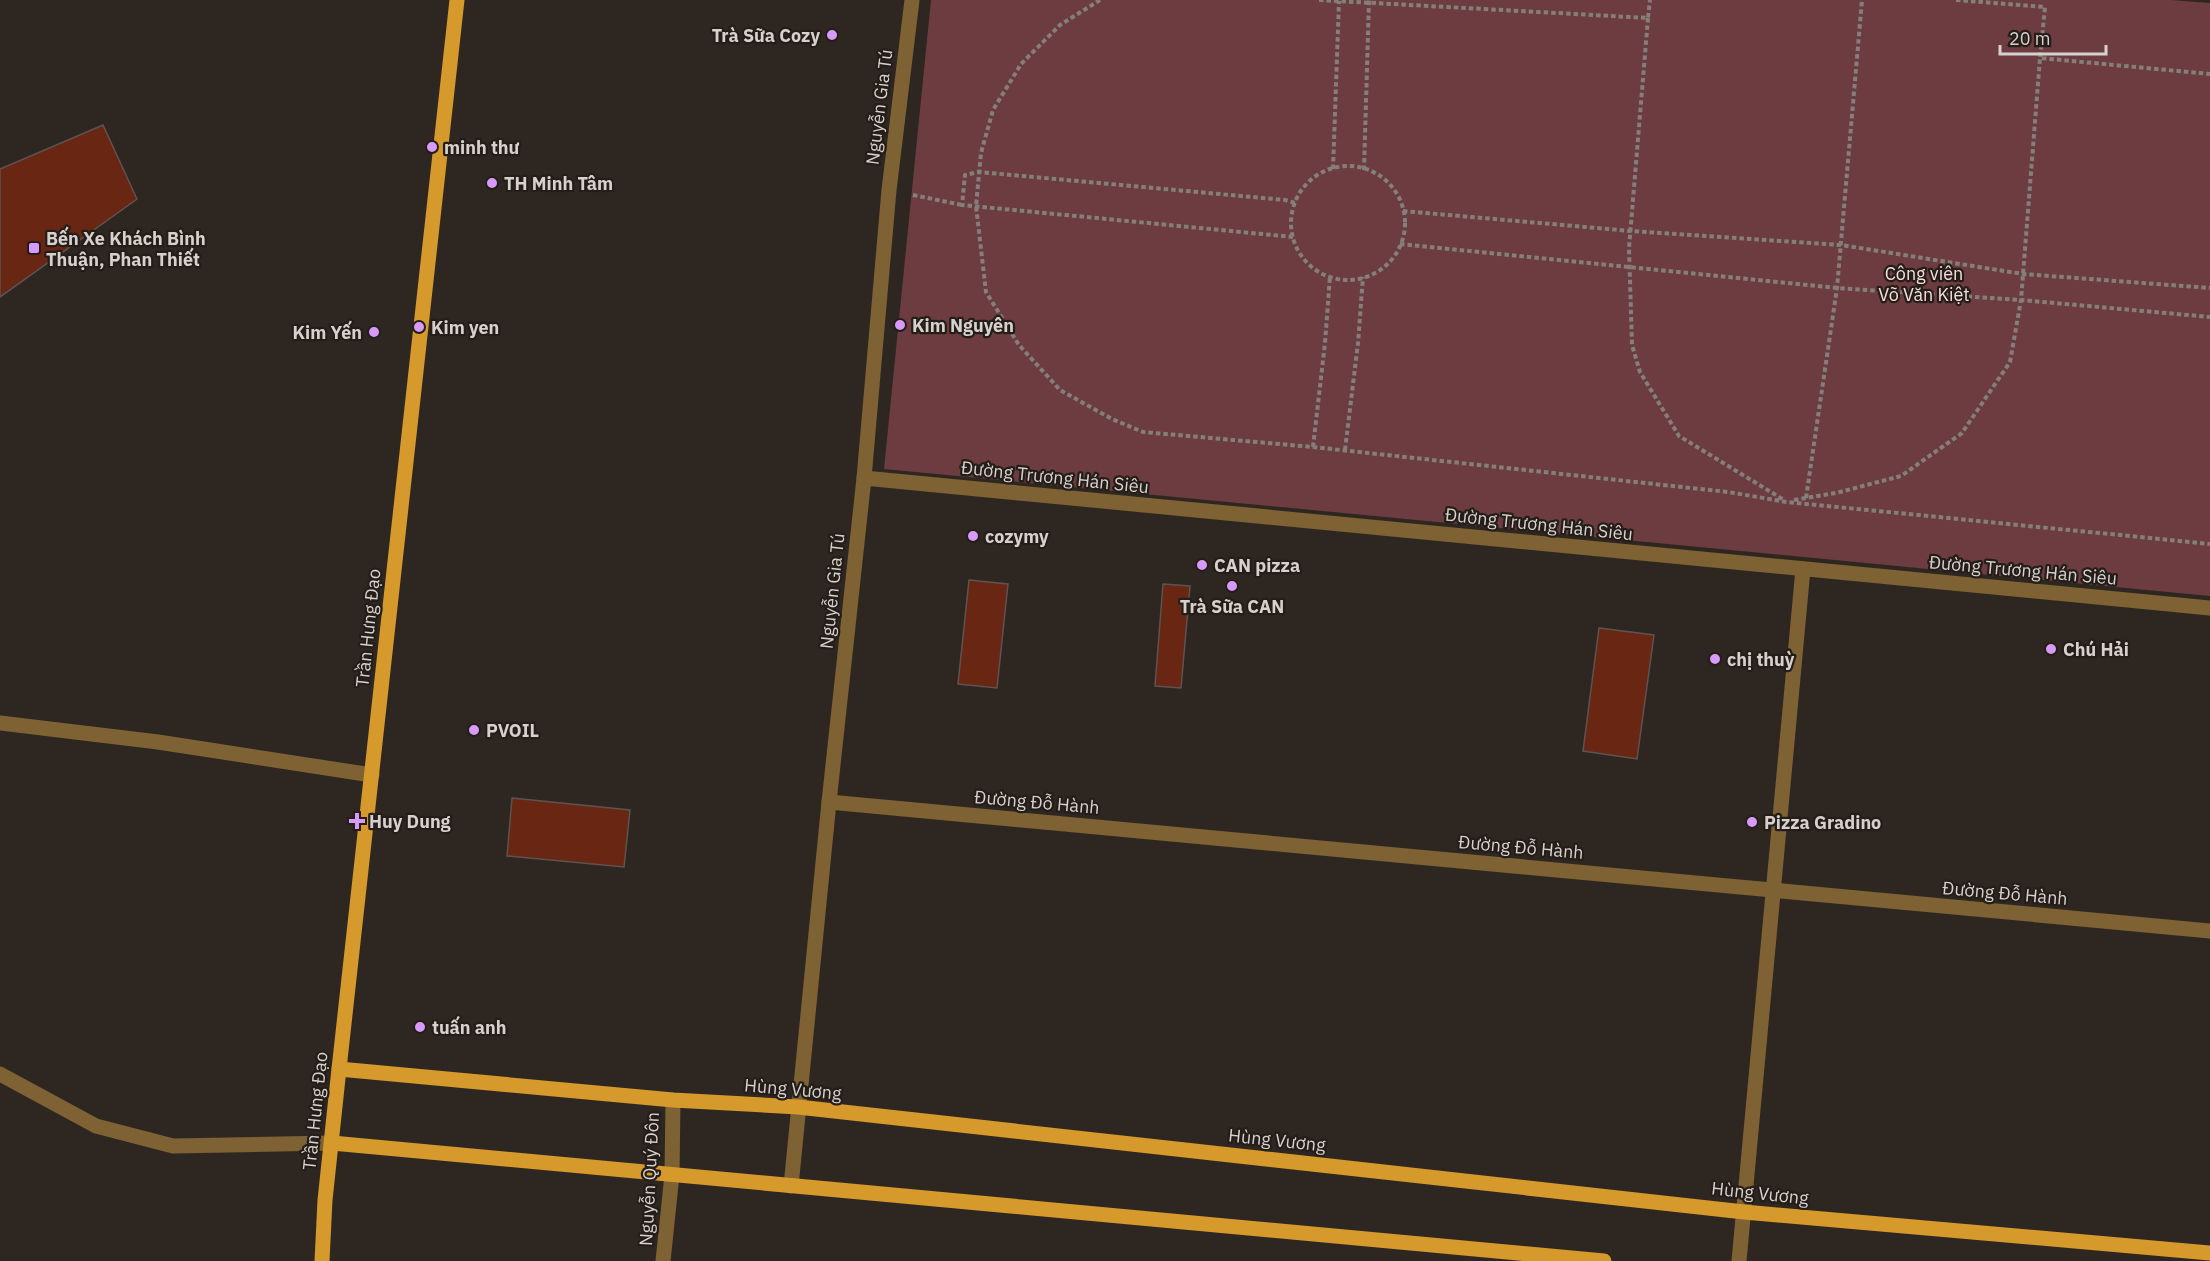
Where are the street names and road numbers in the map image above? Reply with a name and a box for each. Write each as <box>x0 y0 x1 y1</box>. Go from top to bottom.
street label: Nguyễn Gia Tú <box>861 48 897 166</box>
street label: Đường Trương Hán Siêu <box>960 456 1150 498</box>
street label: Đường Trương Hán Siêu <box>1444 503 1634 545</box>
street label: Nguyễn Gia Tú <box>814 532 850 650</box>
street label: Đường Trương Hán Siêu <box>1928 550 2118 590</box>
street label: Trần Hưng Đạo <box>350 568 386 688</box>
street label: Đường Đỗ Hành <box>973 785 1101 819</box>
street label: Đường Đỗ Hành <box>1457 830 1585 864</box>
street label: Đường Đỗ Hành <box>1941 876 2069 910</box>
street label: Trần Hưng Đạo <box>297 1051 333 1171</box>
street label: Hùng Vương <box>743 1073 843 1105</box>
street label: Nguyễn Quý Đôn <box>634 1111 664 1247</box>
street label: Hùng Vương <box>1227 1123 1327 1157</box>
street label: Hùng Vương <box>1710 1176 1810 1210</box>

